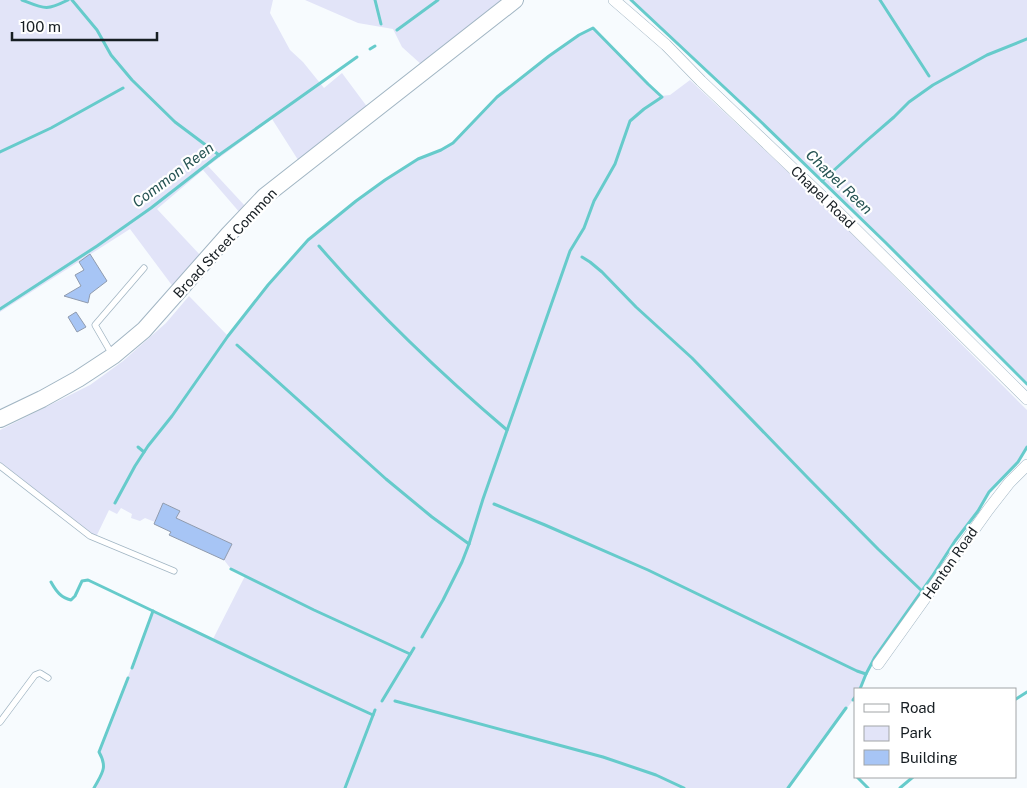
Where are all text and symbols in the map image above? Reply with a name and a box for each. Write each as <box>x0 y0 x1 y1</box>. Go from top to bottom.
scale bar <box>12 10 158 42</box>
text: 100 m <box>20 18 61 35</box>
water label: Common Reen <box>129 139 217 211</box>
water label: Chapel Reen <box>803 146 876 217</box>
street label: Chapel Road <box>788 163 858 231</box>
street label: Broad Street Common <box>170 185 280 301</box>
street label: Henton Road <box>919 524 981 602</box>
legend <box>854 688 1017 778</box>
text: Road <box>900 699 936 716</box>
text: Park <box>900 724 932 741</box>
text: Building <box>900 749 958 766</box>

